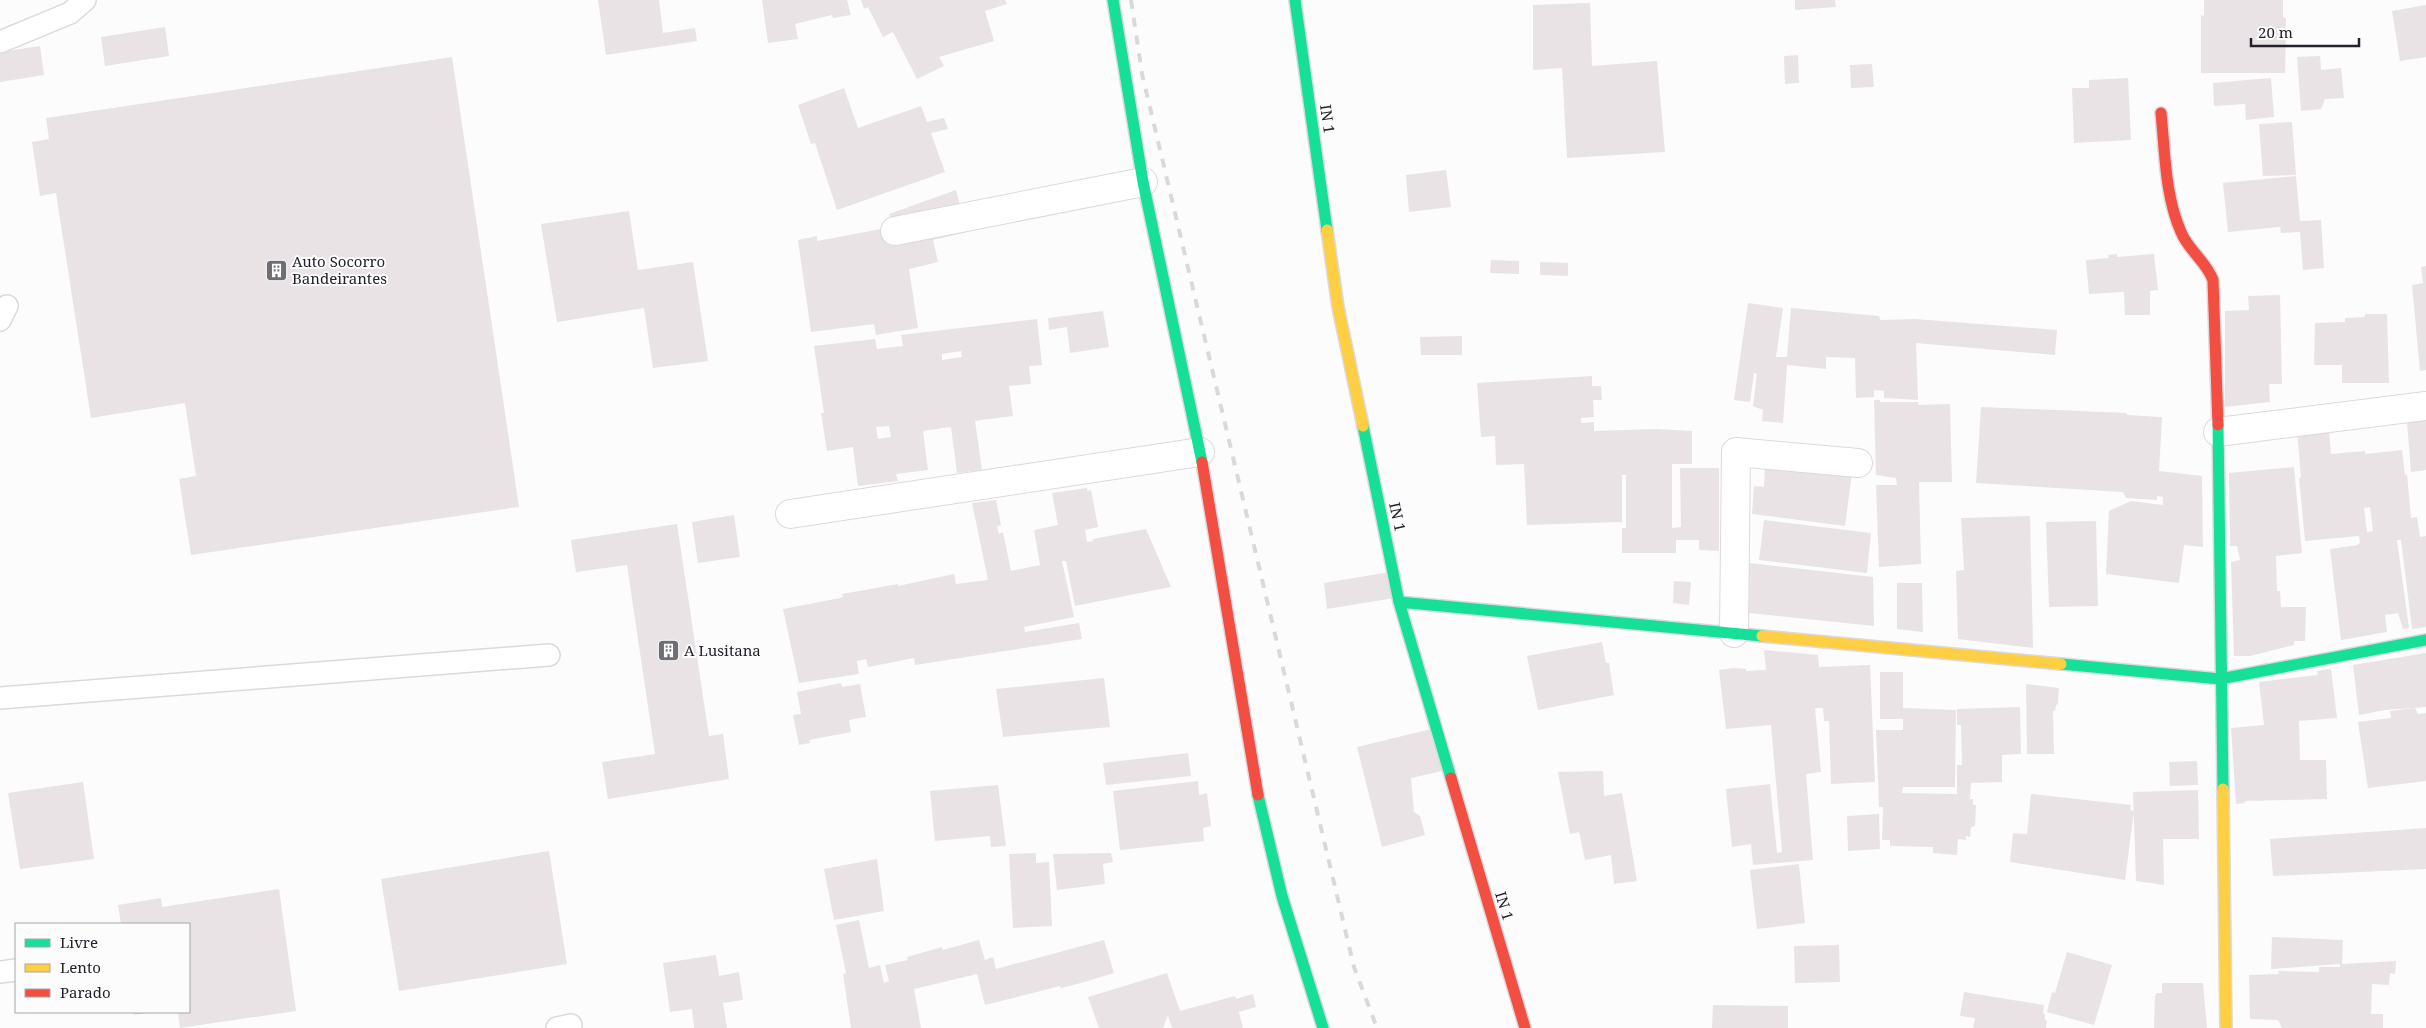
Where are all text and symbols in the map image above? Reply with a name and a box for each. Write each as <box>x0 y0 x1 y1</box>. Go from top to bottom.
scale bar <box>2251 15 2358 47</box>
text: 20 m <box>2258 22 2293 42</box>
street label: IN 1 <box>1316 103 1340 135</box>
place label: Auto Socorro Bandeirantes <box>292 251 387 288</box>
building icon: Auto Socorro Bandeirantes <box>264 259 288 283</box>
street label: IN 1 <box>1385 500 1411 533</box>
building icon: A Lusitana <box>656 639 680 663</box>
place label: A Lusitana <box>684 640 761 660</box>
street label: IN 1 <box>1491 889 1519 923</box>
legend <box>15 923 190 1013</box>
text: Livre <box>60 932 98 952</box>
text: Lento <box>60 957 101 977</box>
text: Parado <box>60 982 111 1002</box>

